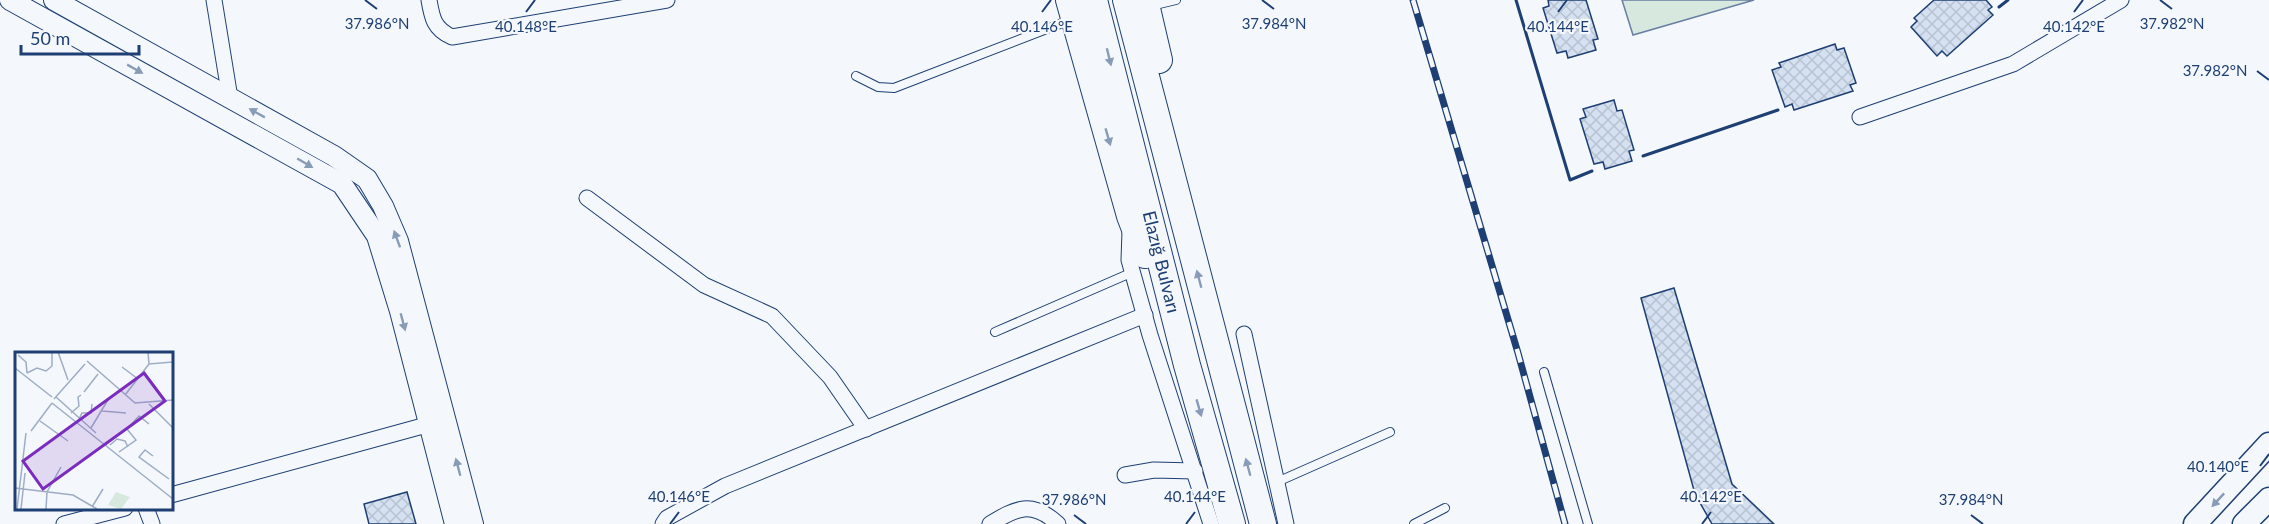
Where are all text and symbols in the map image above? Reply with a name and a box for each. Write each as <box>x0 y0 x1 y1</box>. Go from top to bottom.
text: 37.986°N <box>345 14 409 32</box>
text: 37.984°N <box>1242 14 1306 32</box>
text: 37.982°N <box>2140 14 2204 32</box>
text: 40.148°E <box>495 17 557 35</box>
text: 40.146°E <box>1011 17 1073 35</box>
text: 40.144°E <box>1527 17 1589 35</box>
text: 40.142°E <box>2043 17 2105 35</box>
scale bar <box>21 18 140 56</box>
text: 50 m <box>30 27 70 49</box>
one-way arrow <box>1104 48 1114 66</box>
text: 37.982°N <box>2183 61 2247 79</box>
one-way arrow <box>126 63 143 73</box>
one-way arrow <box>249 107 265 118</box>
one-way arrow <box>1103 128 1113 146</box>
one-way arrow <box>297 157 313 168</box>
street label: Elazığ Bulvarı <box>1139 208 1185 315</box>
one-way arrow <box>391 229 401 247</box>
one-way arrow <box>1193 270 1203 288</box>
one-way arrow <box>399 313 408 331</box>
inset map <box>15 352 172 509</box>
one-way arrow <box>1195 399 1205 417</box>
text: 40.140°E <box>2187 457 2249 475</box>
one-way arrow <box>453 458 462 476</box>
one-way arrow <box>1243 458 1252 476</box>
text: 40.146°E <box>648 487 710 505</box>
text: 40.144°E <box>1164 487 1226 505</box>
text: 40.142°E <box>1680 487 1742 505</box>
text: 37.986°N <box>1042 490 1106 508</box>
text: 37.984°N <box>1939 490 2003 508</box>
one-way arrow <box>2212 492 2225 507</box>

